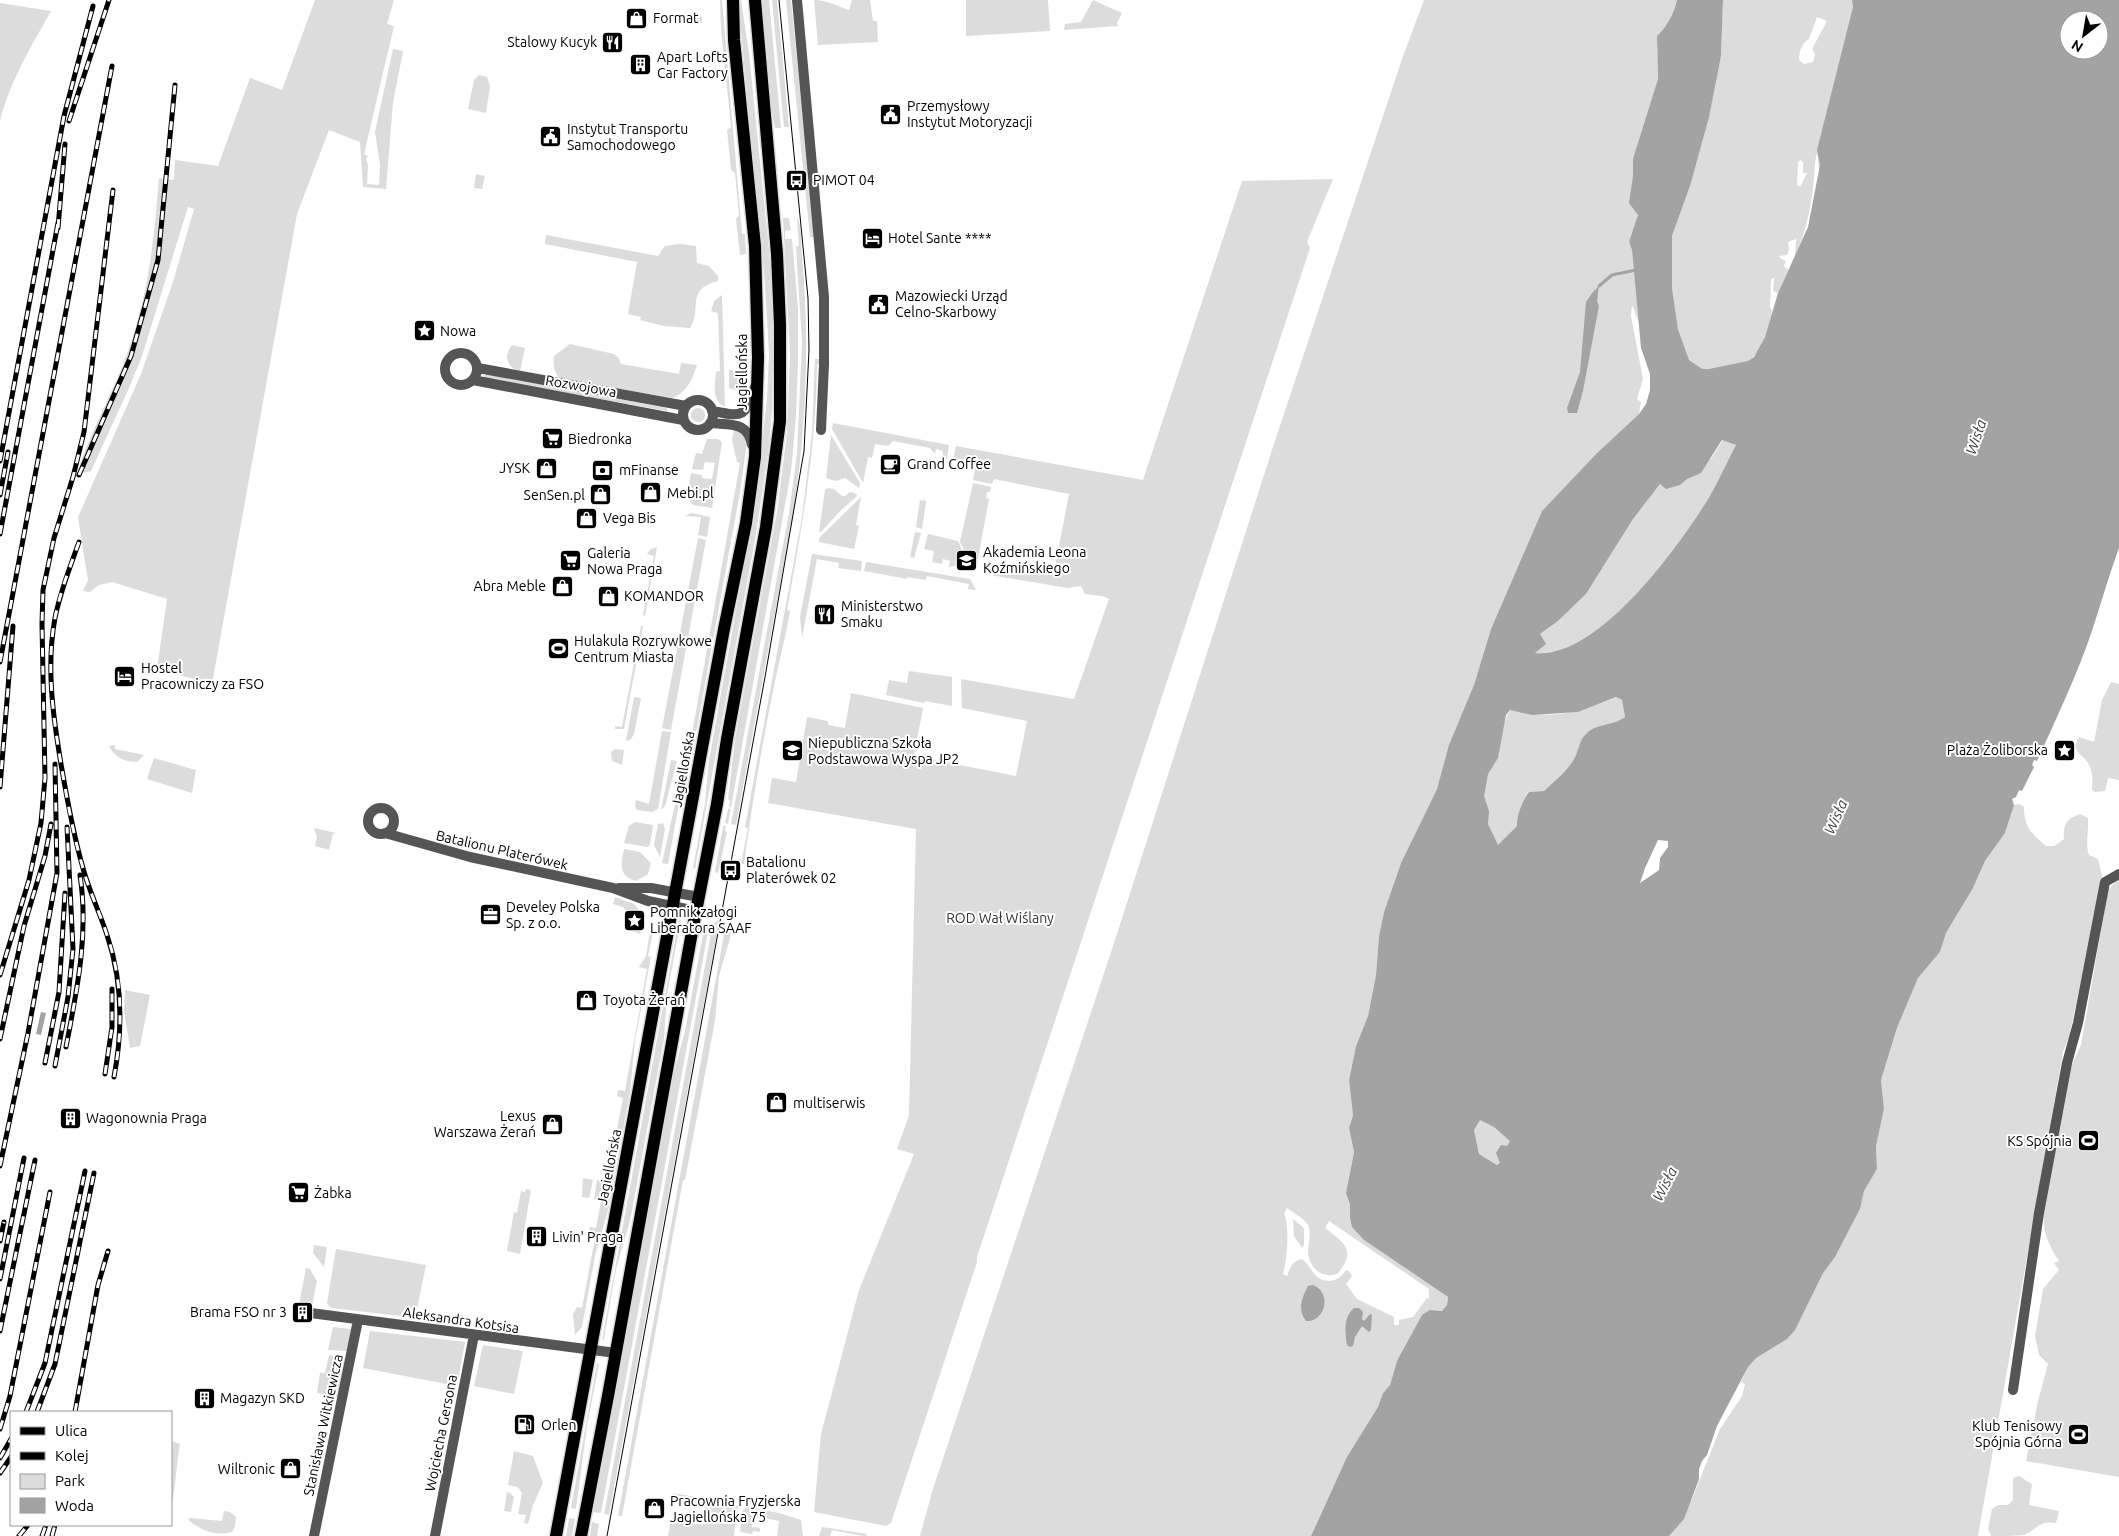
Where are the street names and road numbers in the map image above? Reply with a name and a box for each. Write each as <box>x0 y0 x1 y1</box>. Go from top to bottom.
street label: Jagiellońska <box>734 333 750 411</box>
street label: Rozwojowa <box>544 372 618 400</box>
street label: Jagiellońska <box>668 730 698 808</box>
street label: Batalionu Platerówek <box>435 827 569 873</box>
street label: Jagiellońska <box>594 1128 624 1206</box>
street label: Aleksandra Kotsisa <box>402 1304 520 1336</box>
street label: Stanisława Witkiewicza <box>300 1353 346 1497</box>
street label: Wojciecha Gersona <box>422 1373 460 1493</box>

